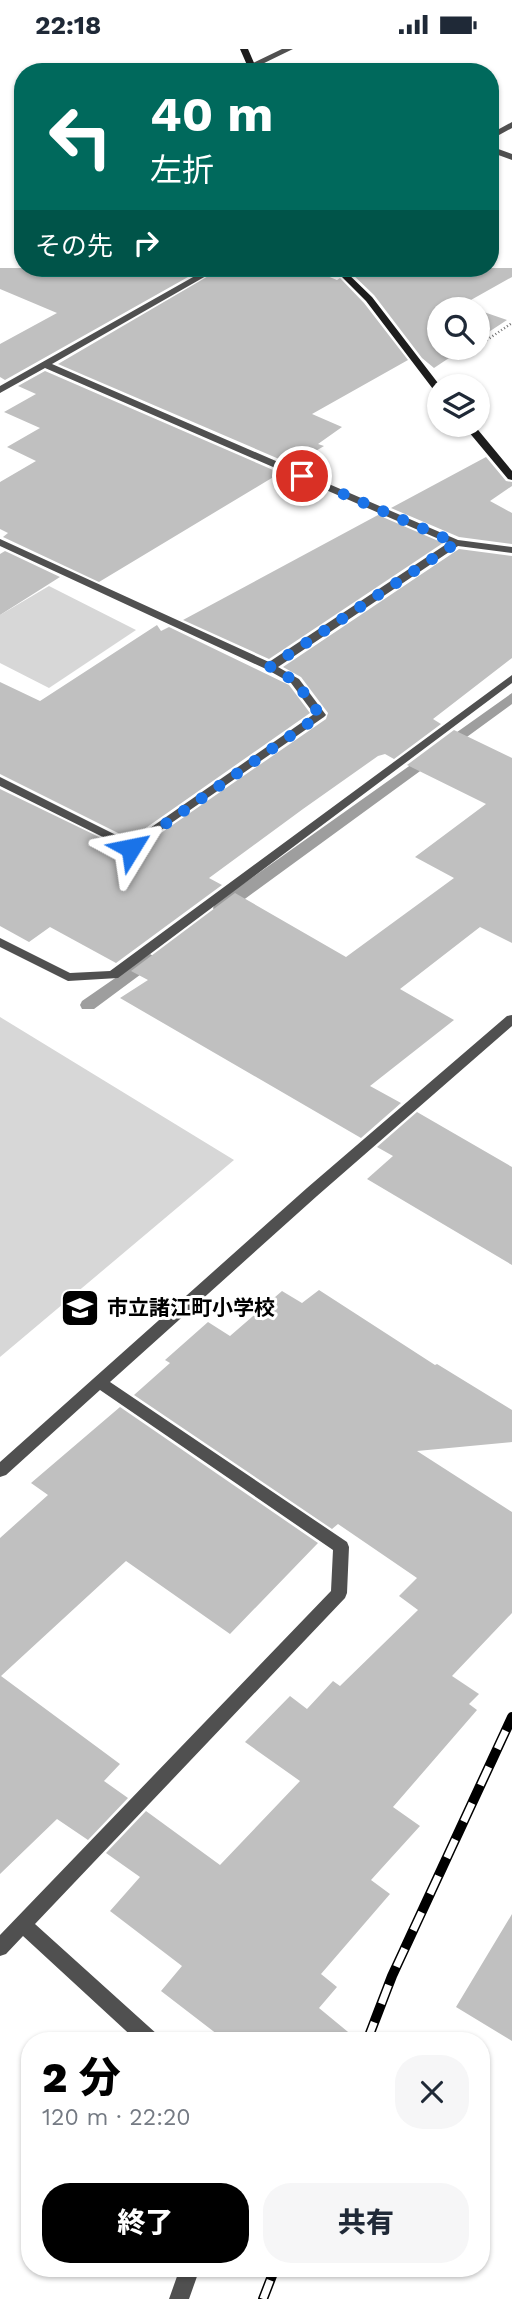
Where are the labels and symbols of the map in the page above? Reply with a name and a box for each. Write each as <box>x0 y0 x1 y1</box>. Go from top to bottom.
pin <box>272 446 332 506</box>
position arrow <box>94 811 168 885</box>
school or university icon: 市立諸江町小学校 <box>59 1287 101 1329</box>
place label: 市立諸江町小学校 <box>107 1295 275 1320</box>

